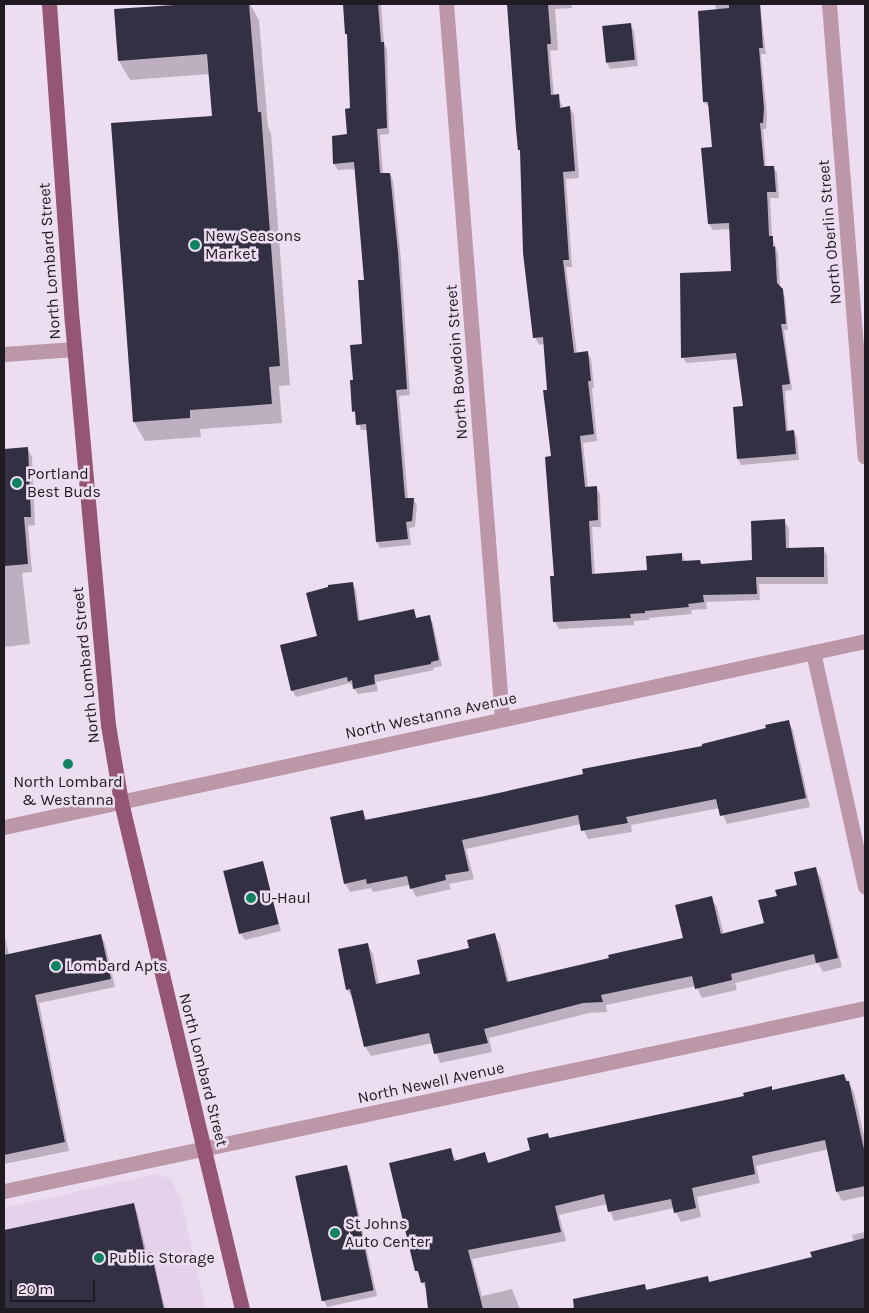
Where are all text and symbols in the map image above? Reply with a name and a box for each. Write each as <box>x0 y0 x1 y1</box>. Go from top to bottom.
street label: North Oberlin Street <box>814 159 846 305</box>
street label: North Lombard Street <box>35 182 65 340</box>
place label: New Seasons Market <box>205 226 301 264</box>
marker: New Seasons Market <box>189 239 201 251</box>
street label: North Bowdoin Street <box>442 284 472 440</box>
place label: Portland Best Buds <box>27 464 101 502</box>
marker: Portland Best Buds <box>11 477 23 489</box>
street label: North Lombard Street <box>68 586 104 744</box>
street label: North Westanna Avenue <box>344 688 518 744</box>
marker: North Lombard & Westanna <box>62 758 74 770</box>
place label: North Lombard & Westanna <box>13 772 123 810</box>
place label: U-Haul <box>261 888 311 908</box>
marker: U-Haul <box>245 892 257 904</box>
place label: Lombard Apts <box>66 956 168 976</box>
marker: Lombard Apts <box>50 960 62 972</box>
street label: North Lombard Street <box>175 991 231 1149</box>
street label: North Newell Avenue <box>356 1058 506 1108</box>
place label: St Johns Auto Center <box>345 1214 430 1252</box>
marker: St Johns Auto Center <box>329 1227 341 1239</box>
place label: Public Storage <box>109 1248 215 1268</box>
marker: Public Storage <box>93 1252 105 1264</box>
scale bar <box>12 1270 98 1302</box>
text: 20 m <box>18 1280 53 1298</box>

